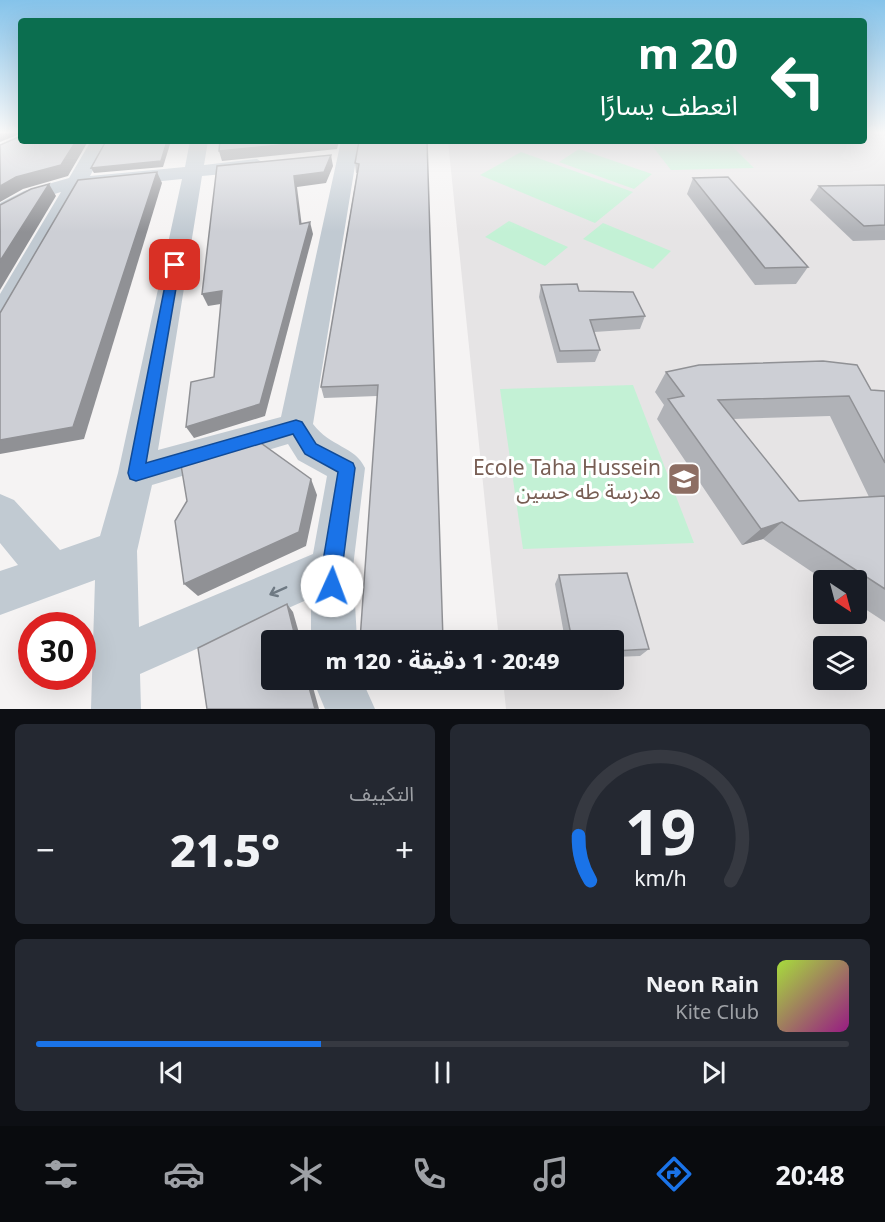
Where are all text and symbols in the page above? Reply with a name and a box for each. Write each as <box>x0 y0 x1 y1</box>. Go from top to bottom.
text: 20 m <box>638 24 738 81</box>
icon: left <box>759 42 837 120</box>
text: انعطف يسارًا <box>600 86 738 123</box>
pin <box>149 239 200 290</box>
icon: arrive <box>158 248 191 281</box>
place label: Ecole Taha Hussein مدرسة طه حسين <box>473 453 661 505</box>
school or university icon: Ecole Taha Hussein مدرسة طه حسين <box>666 461 702 497</box>
position arrow <box>300 554 364 618</box>
north arrow <box>813 570 867 624</box>
map controls <box>813 570 867 690</box>
one-way arrow <box>270 585 288 597</box>
speed limit sign: 30 <box>18 612 96 690</box>
button: layers <box>813 636 867 690</box>
text: 20:49 · 1 دقيقة · 120 m <box>325 645 560 675</box>
text: التكييف <box>350 780 414 807</box>
text: 19 <box>624 788 696 873</box>
text: 21.5° <box>170 819 280 880</box>
text: − <box>36 827 55 872</box>
text: + <box>395 827 414 872</box>
text: km/h <box>634 863 686 892</box>
text: Neon Rain <box>646 968 759 998</box>
text: Kite Club <box>675 998 759 1025</box>
icon: previous <box>155 1056 188 1089</box>
icon: pause <box>426 1056 459 1089</box>
icon: next <box>697 1056 730 1089</box>
icon: filters <box>40 1153 82 1195</box>
icon: car <box>163 1153 205 1195</box>
icon: climate <box>285 1153 327 1195</box>
icon: phone <box>408 1153 450 1195</box>
icon: music <box>530 1153 572 1195</box>
icon: directions <box>653 1153 695 1195</box>
text: 20:48 <box>775 1156 845 1193</box>

